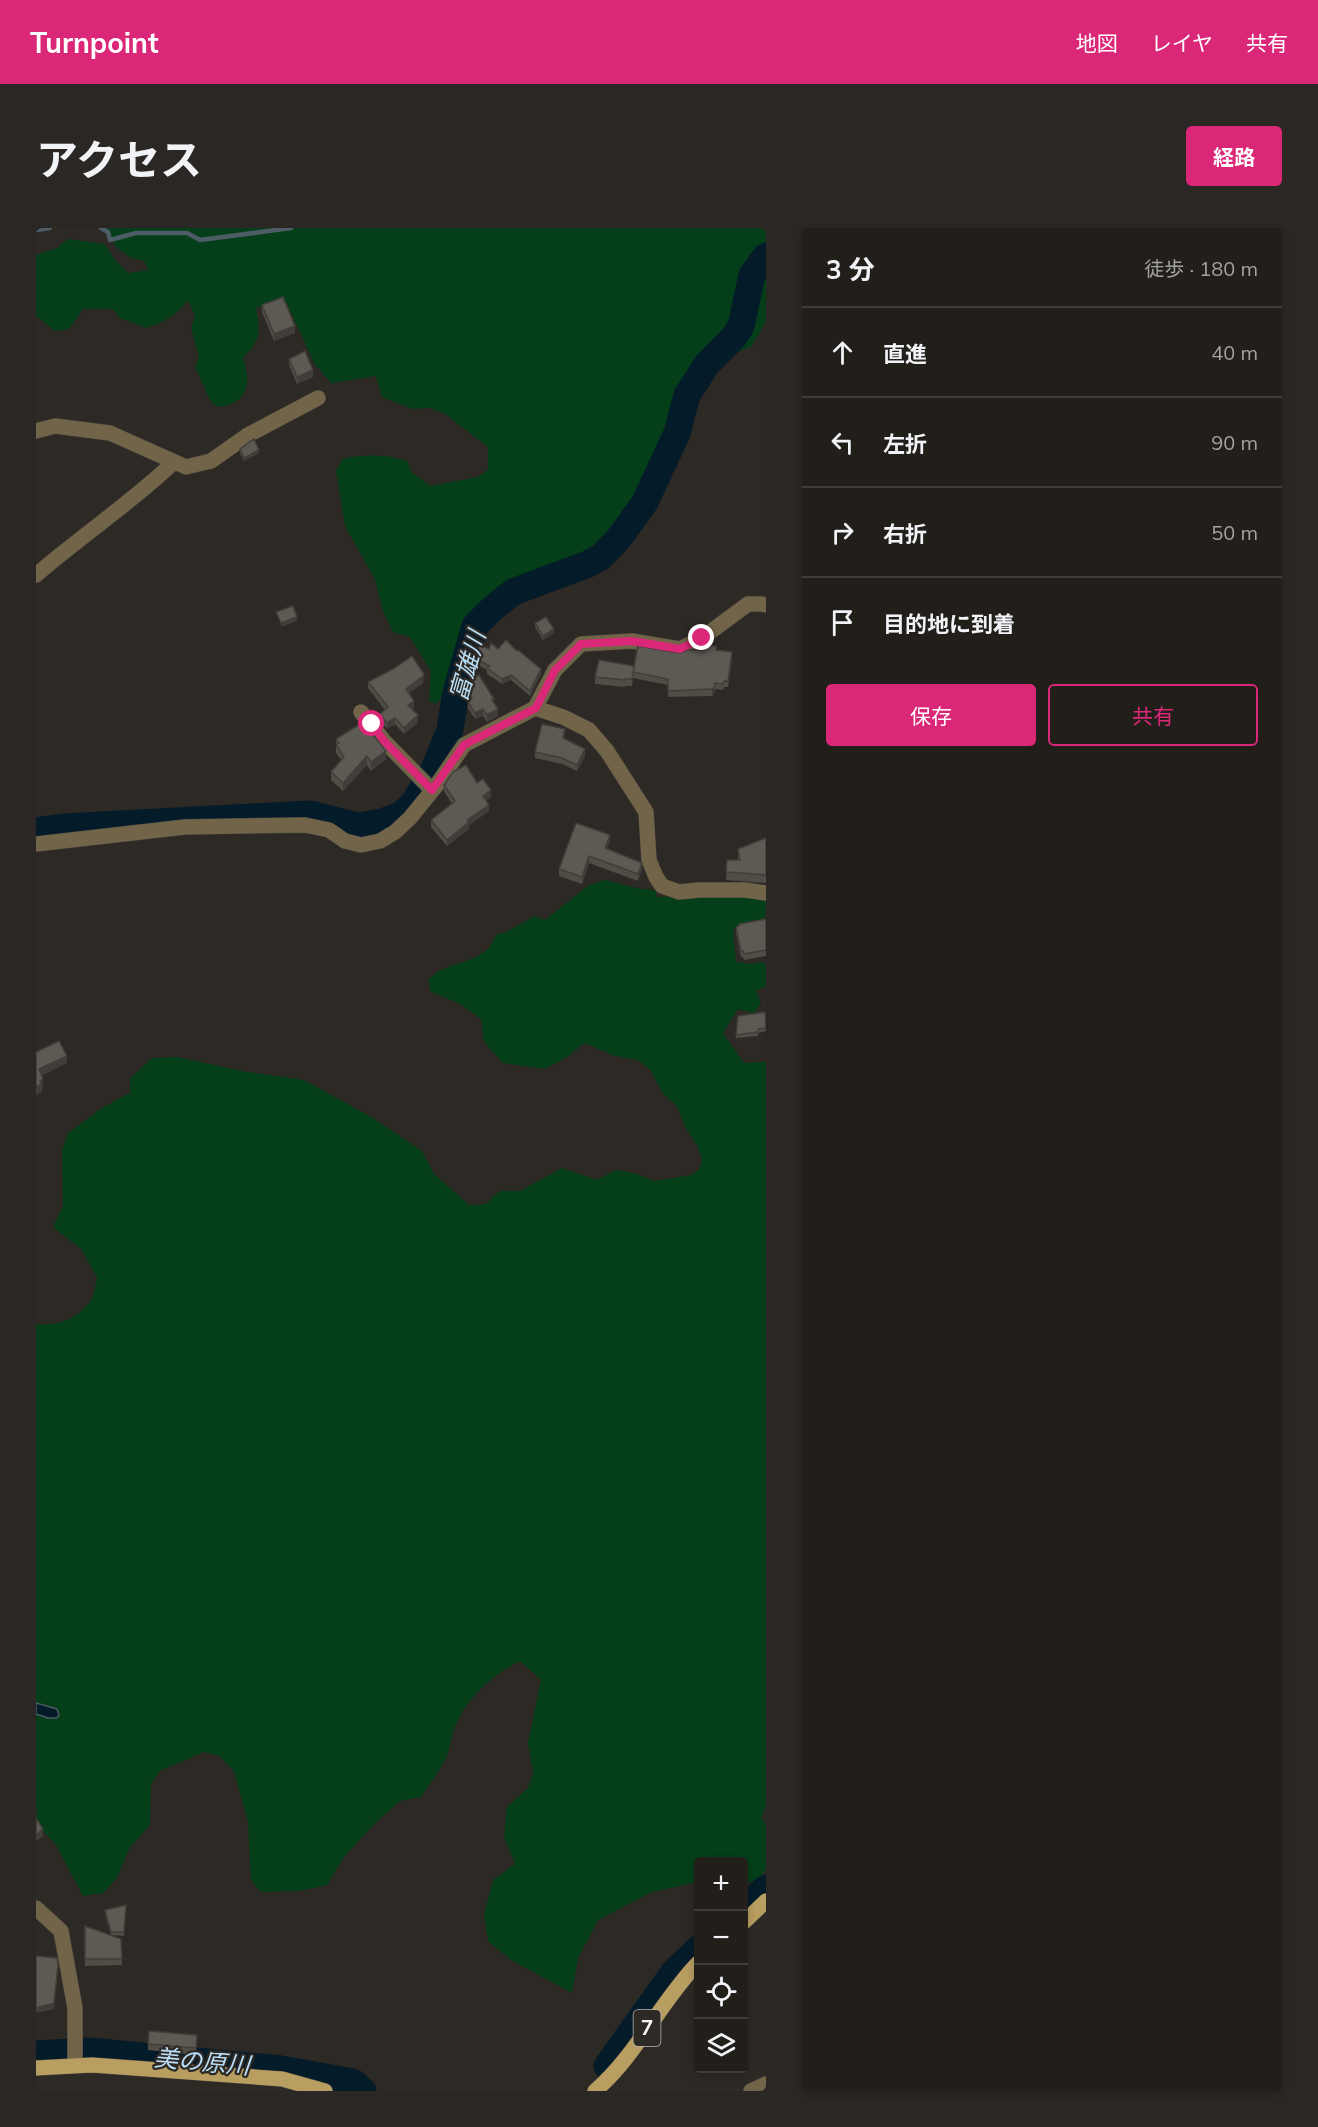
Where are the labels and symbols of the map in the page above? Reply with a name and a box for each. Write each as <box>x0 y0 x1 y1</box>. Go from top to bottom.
water label: 富雄川 <box>443 624 492 704</box>
route end <box>688 624 714 650</box>
route start <box>358 710 384 736</box>
road number: 7 <box>634 2010 660 2046</box>
water label: 美の原川 <box>153 2042 254 2080</box>

